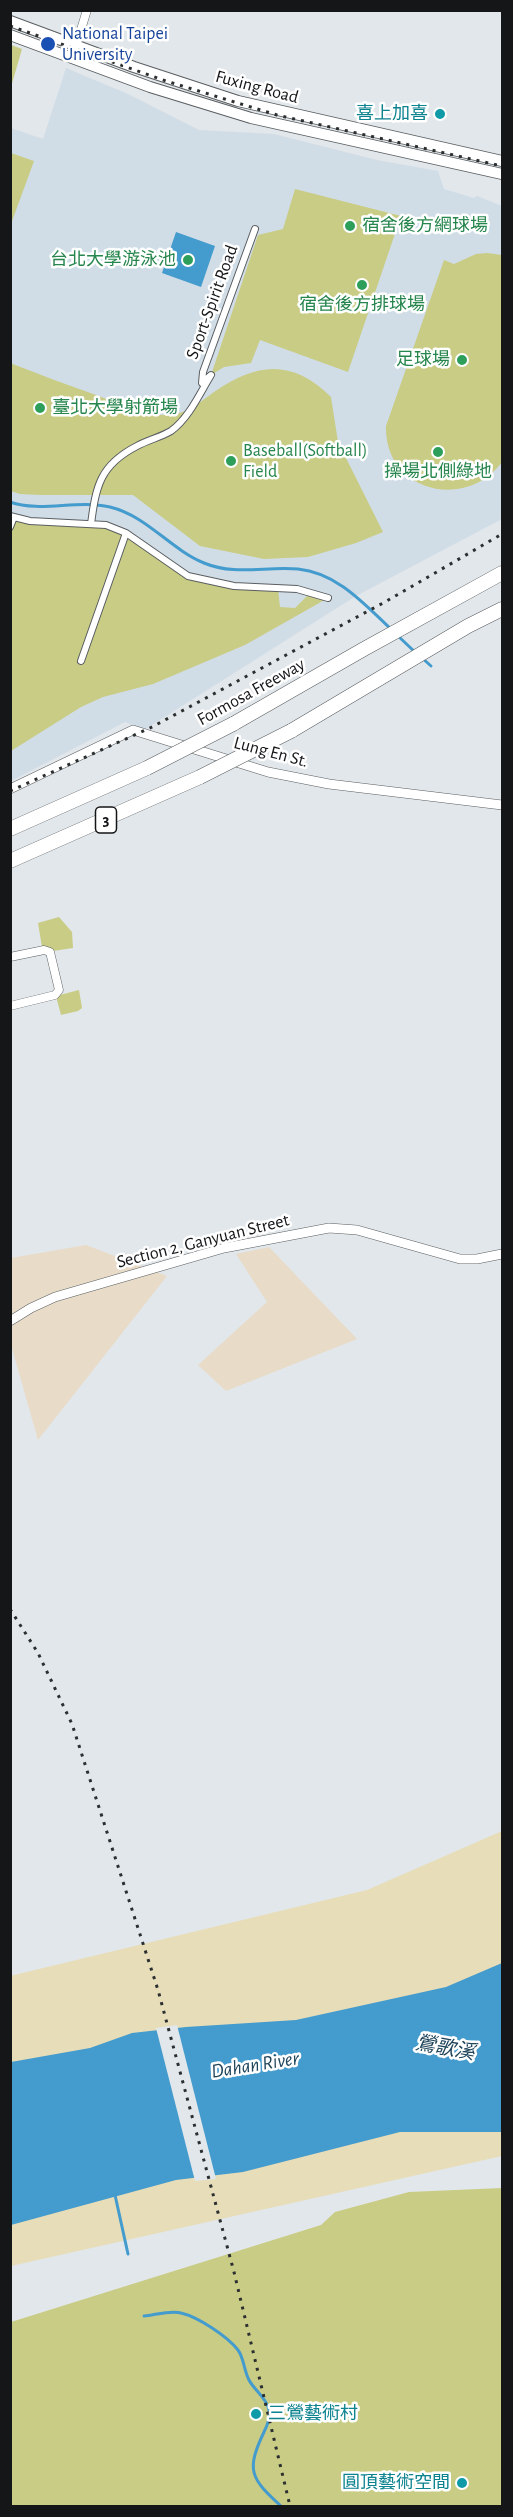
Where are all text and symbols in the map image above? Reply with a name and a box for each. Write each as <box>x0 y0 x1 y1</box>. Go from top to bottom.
place label: National Taipei University <box>62 23 168 66</box>
marker: National Taipei University <box>39 35 57 53</box>
street label: Fuxing Road <box>213 66 301 108</box>
place label: 喜上加喜 <box>356 103 428 125</box>
marker: 喜上加喜 <box>433 107 447 121</box>
place label: 宿舍後方網球場 <box>362 215 488 237</box>
marker: 宿舍後方網球場 <box>343 219 357 233</box>
street label: Sport-Spirit Road <box>181 242 243 362</box>
place label: 台北大學游泳池 <box>50 249 176 271</box>
marker: 台北大學游泳池 <box>181 253 195 267</box>
marker: 宿舍後方排球場 <box>355 278 369 292</box>
place label: 宿舍後方排球場 <box>299 294 425 316</box>
place label: 足球場 <box>396 349 450 371</box>
marker: 足球場 <box>455 353 469 367</box>
place label: 臺北大學射箭場 <box>52 397 178 419</box>
marker: 臺北大學射箭場 <box>33 401 47 415</box>
place label: Baseball(Softball) Field <box>243 440 368 482</box>
marker: 操場北側綠地 <box>431 445 445 459</box>
marker: Baseball(Softball) Field <box>224 454 238 468</box>
place label: 操場北側綠地 <box>384 461 492 483</box>
street label: Formosa Freeway <box>193 653 309 731</box>
street label: Lung En St. <box>231 732 311 772</box>
road number: 3 <box>96 807 116 833</box>
street label: Section 2, Ganyuan Street <box>115 1209 291 1273</box>
water label: 鶯歌溪 <box>413 2031 477 2065</box>
water label: Dahan River <box>209 2046 301 2084</box>
place label: 三鶯藝術村 <box>268 2403 358 2425</box>
marker: 三鶯藝術村 <box>249 2407 263 2421</box>
place label: 圓頂藝術空間 <box>342 2472 450 2494</box>
marker: 圓頂藝術空間 <box>455 2476 469 2490</box>

